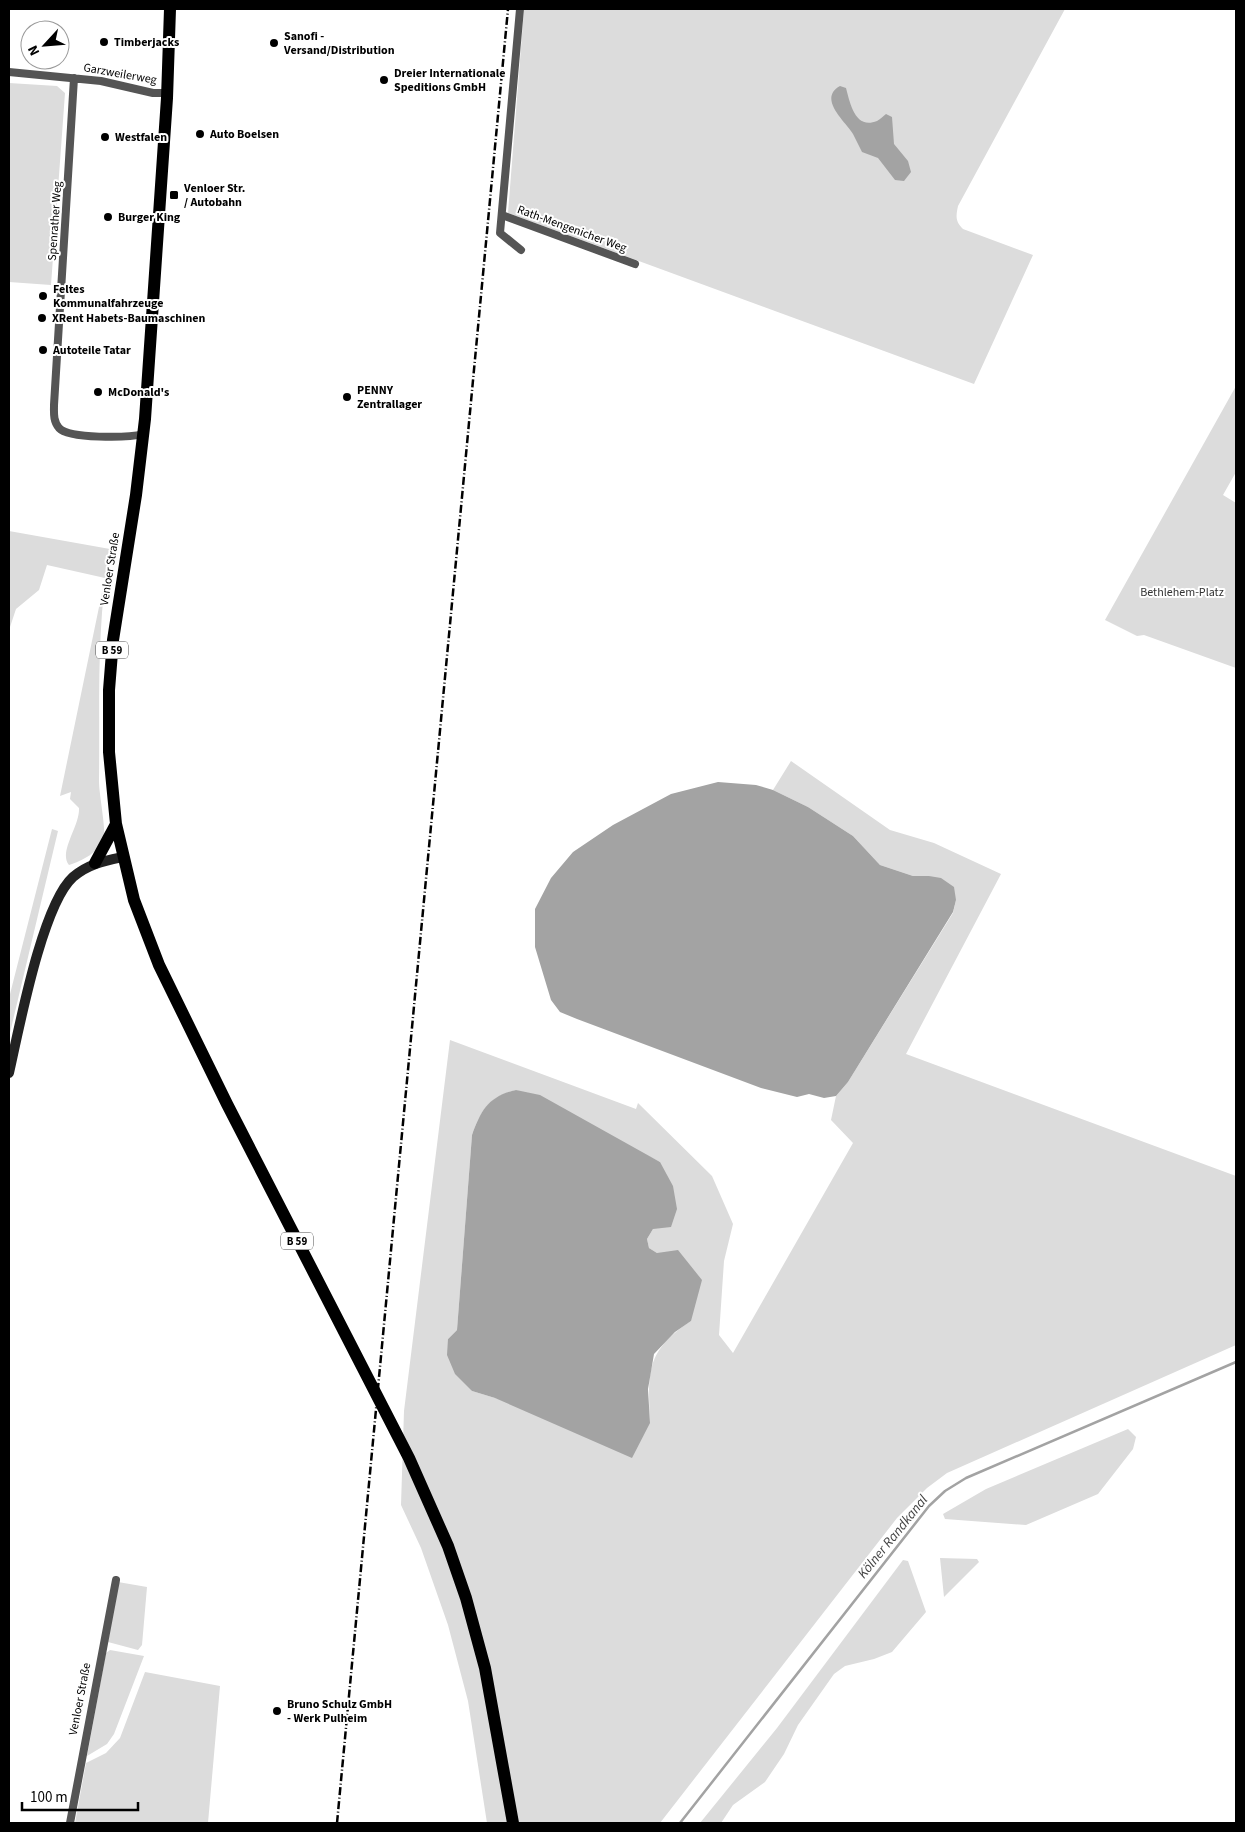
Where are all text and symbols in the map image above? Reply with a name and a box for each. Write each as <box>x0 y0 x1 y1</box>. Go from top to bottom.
north arrow <box>20 20 70 70</box>
place label: Sanofi - Versand/Distribution <box>283 28 395 59</box>
place label: Timberjacks <box>114 34 179 51</box>
marker: Timberjacks <box>98 36 110 48</box>
marker: Sanofi - Versand/Distribution <box>268 37 280 49</box>
text: N <box>23 42 45 59</box>
street label: Garzweilerweg <box>82 59 158 89</box>
place label: Dreier Internationale Speditions GmbH <box>394 65 505 96</box>
marker: Dreier Internationale Speditions GmbH <box>378 74 390 86</box>
place label: Auto Boelsen <box>209 126 279 143</box>
marker: Auto Boelsen <box>194 128 206 140</box>
place label: Westfalen <box>115 129 167 146</box>
marker: Westfalen <box>99 131 111 143</box>
place label: Venloer Str. / Autobahn <box>183 180 245 211</box>
street label: Spenrather Weg <box>44 181 66 261</box>
marker: Venloer Str. / Autobahn <box>168 189 180 201</box>
street label: Rath-Mengenicher Weg <box>515 201 629 257</box>
place label: Burger King <box>118 209 181 226</box>
marker: Burger King <box>102 211 114 223</box>
place label: Feltes Kommunalfahrzeuge <box>53 281 163 312</box>
marker: Feltes Kommunalfahrzeuge <box>37 290 49 302</box>
place label: XRent Habets-Baumaschinen <box>52 310 206 327</box>
marker: XRent Habets-Baumaschinen <box>36 312 48 324</box>
place label: Autoteile Tatar <box>52 342 131 359</box>
marker: Autoteile Tatar <box>37 344 49 356</box>
place label: PENNY Zentrallager <box>357 382 422 413</box>
place label: McDonald's <box>108 384 169 401</box>
marker: McDonald's <box>92 386 104 398</box>
marker: PENNY Zentrallager <box>341 391 353 403</box>
street label: Venloer Straße <box>96 531 124 607</box>
park label: Bethlehem-Platz <box>1140 584 1224 601</box>
road number: B 59 <box>96 642 128 658</box>
road number: B 59 <box>281 1232 313 1250</box>
water label: Kölner Randkanal <box>853 1491 933 1583</box>
street label: Venloer Straße <box>65 1661 95 1737</box>
place label: Bruno Schulz GmbH - Werk Pulheim <box>287 1696 392 1727</box>
marker: Bruno Schulz GmbH - Werk Pulheim <box>271 1705 283 1717</box>
scale bar <box>22 1780 139 1812</box>
text: 100 m <box>30 1787 68 1808</box>

